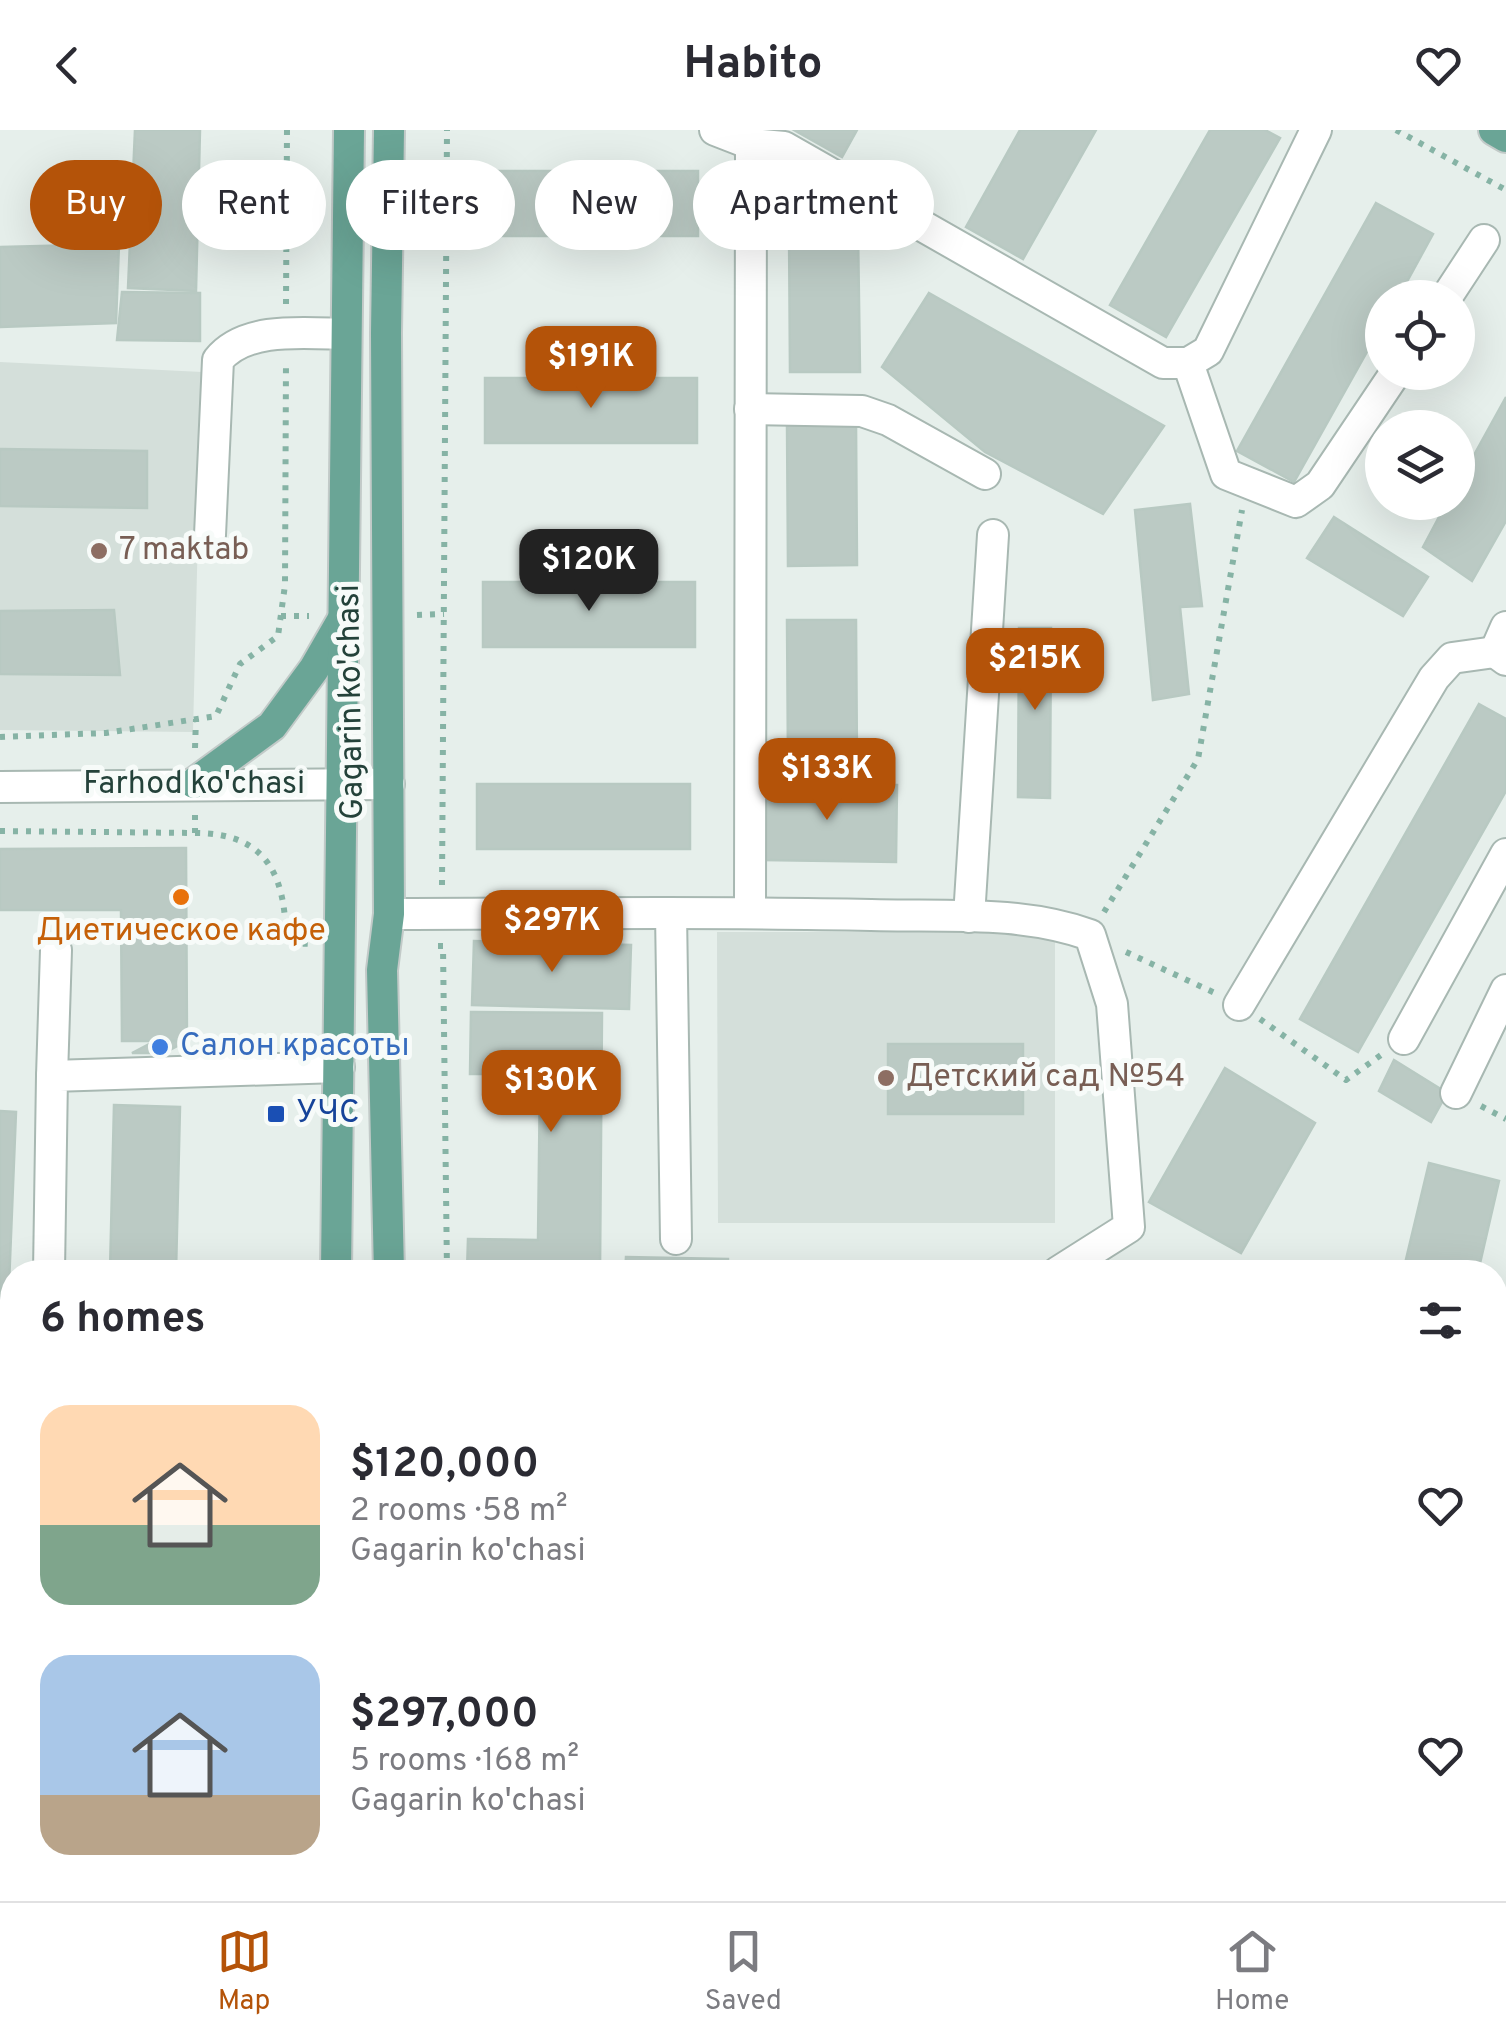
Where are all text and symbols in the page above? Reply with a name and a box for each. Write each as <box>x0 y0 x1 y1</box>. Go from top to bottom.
text: Habito <box>683 37 823 94</box>
icon: back <box>40 38 95 93</box>
icon: heart <box>1411 38 1466 93</box>
chip: Buy <box>30 160 162 250</box>
chip: Rent <box>182 160 326 250</box>
chip: Filters <box>346 160 515 250</box>
chip: New <box>535 160 673 250</box>
chip: Apartment <box>693 160 934 250</box>
map controls <box>1365 280 1475 520</box>
button: locate <box>1365 280 1475 390</box>
pin: $191K <box>521 326 661 411</box>
text: $191K <box>547 338 635 378</box>
button: layers <box>1365 410 1475 520</box>
pin: $120K <box>519 529 659 614</box>
place label: 7 maktab <box>119 531 249 571</box>
marker: 7 maktab <box>88 540 110 562</box>
text: $120K <box>541 541 637 581</box>
street label: Gagarin ko'chasi <box>330 584 374 820</box>
pin: $215K <box>965 628 1105 713</box>
text: $215K <box>988 640 1082 680</box>
pin: $133K <box>757 738 897 823</box>
text: $133K <box>780 750 874 790</box>
street label: Farhod ko'chasi <box>83 765 305 805</box>
marker: Диетическое кафе <box>170 886 192 908</box>
pin: $297K <box>482 890 622 975</box>
text: $297K <box>503 902 601 942</box>
place label: Диетическое кафе <box>36 912 326 952</box>
place label: Салон красоты <box>180 1027 410 1067</box>
marker: Салон красоты <box>149 1036 171 1058</box>
pin: $130K <box>481 1050 621 1135</box>
place label: Детский сад №54 <box>906 1058 1185 1098</box>
text: $130K <box>504 1062 598 1102</box>
marker: Детский сад №54 <box>875 1067 897 1089</box>
place label: УЧС <box>296 1094 360 1134</box>
marker: УЧС <box>265 1103 287 1125</box>
icon: filters <box>1413 1293 1468 1348</box>
text: 6 homes <box>40 1294 205 1347</box>
text: $120,000 <box>350 1439 539 1492</box>
icon: home <box>120 1445 240 1565</box>
icon: heart <box>1413 1478 1468 1533</box>
text: 2 rooms · 58 m² <box>350 1492 568 1532</box>
text: Gagarin ko'chasi <box>350 1532 586 1572</box>
text: $297,000 <box>350 1689 539 1742</box>
icon: home <box>120 1695 240 1815</box>
icon: heart <box>1413 1728 1468 1783</box>
text: 5 rooms · 168 m² <box>350 1742 579 1782</box>
text: Gagarin ko'chasi <box>350 1782 586 1822</box>
tab: Map <box>217 1924 272 2020</box>
tab: Saved <box>705 1924 782 2020</box>
tab: Home <box>1215 1924 1289 2020</box>

